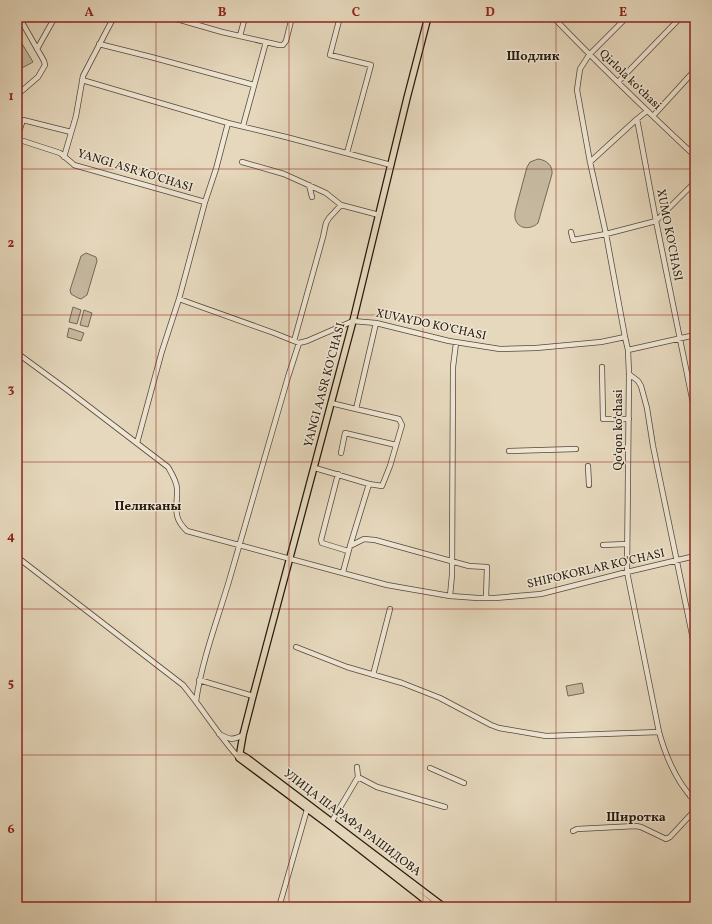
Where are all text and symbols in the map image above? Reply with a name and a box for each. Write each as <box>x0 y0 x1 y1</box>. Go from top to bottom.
text: A <box>84 4 94 22</box>
text: B <box>218 4 227 22</box>
text: C <box>352 4 360 22</box>
text: D <box>485 4 495 22</box>
text: E <box>619 4 627 22</box>
street label: Qirlola koʻchasi <box>595 46 665 114</box>
district label: Шодлик <box>507 48 560 66</box>
text: 1 <box>8 88 14 106</box>
street label: YANGI ASR KO'CHASI <box>75 146 195 196</box>
street label: XUMO KO'CHASI <box>652 188 686 282</box>
text: 2 <box>8 235 15 253</box>
street label: XUVAYDO KO'CHASI <box>374 305 488 345</box>
street label: YANGI AASR KO'CHASI <box>301 321 349 449</box>
text: 3 <box>8 381 15 399</box>
street label: Qoʻqon koʻchasi <box>611 389 627 471</box>
district label: Пеликаны <box>115 498 182 516</box>
text: 4 <box>7 528 15 546</box>
street label: SHIFOKORLAR KO'CHASI <box>526 545 666 593</box>
text: 5 <box>8 675 14 693</box>
street label: УЛИЦА ШАРАФА РАШИДОВА <box>280 766 424 880</box>
district label: Широтка <box>606 809 666 827</box>
text: 6 <box>7 821 15 839</box>

